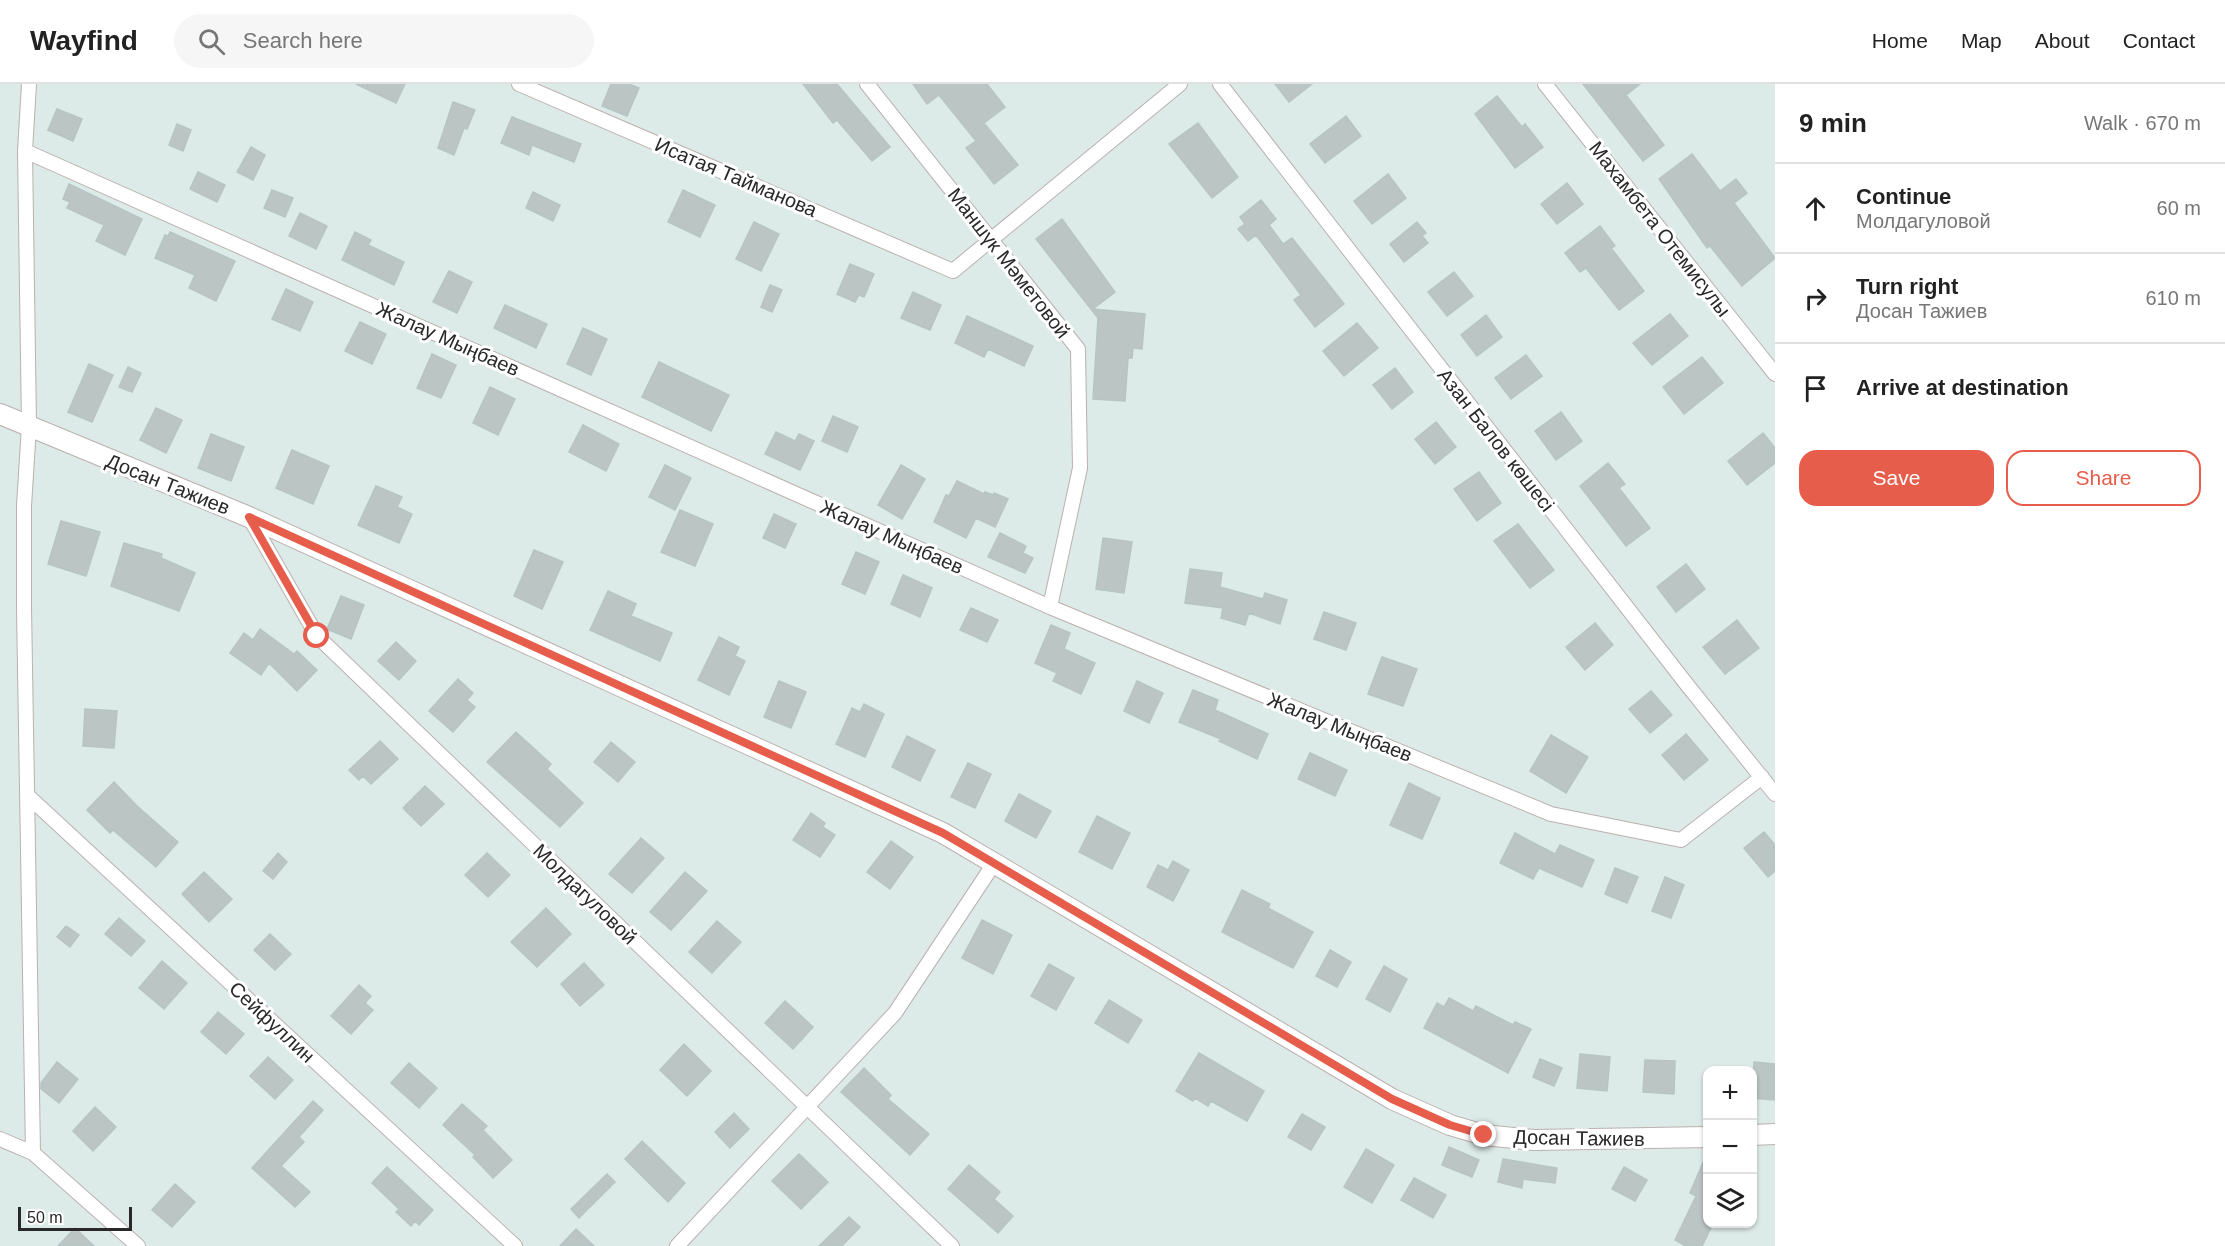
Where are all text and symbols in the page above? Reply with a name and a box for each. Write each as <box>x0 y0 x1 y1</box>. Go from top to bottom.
search box <box>174 14 594 68</box>
text: Wayfind <box>30 25 138 56</box>
icon: search <box>195 25 228 58</box>
text: Search here <box>243 28 363 53</box>
text: Home <box>1872 29 1928 52</box>
text: Map <box>1961 29 2002 52</box>
text: About <box>2035 29 2090 52</box>
text: Contact <box>2123 29 2195 52</box>
text: 9 min <box>1799 108 1867 138</box>
text: Walk · 670 m <box>2084 112 2201 134</box>
street label: Исатая Тайманова <box>652 133 821 221</box>
street label: Махамбета Отемисулы <box>1585 137 1735 321</box>
street label: Маншүк Мәметовой <box>944 184 1074 342</box>
text: Continue <box>1856 184 1951 209</box>
icon: ahead <box>1799 192 1832 225</box>
text: 60 m <box>2157 197 2201 219</box>
text: Молдагуловой <box>1856 210 1991 232</box>
text: Turn right <box>1856 274 1958 299</box>
icon: right <box>1799 282 1832 315</box>
text: 610 m <box>2145 287 2201 309</box>
street label: Жалау Мыңбаев <box>373 298 523 380</box>
text: Досан Тажиев <box>1856 300 1987 322</box>
street label: Азан Балов көшесі <box>1433 364 1559 516</box>
icon: arrive <box>1799 372 1832 405</box>
text: Arrive at destination <box>1856 375 2069 400</box>
street label: Досан Тажиев <box>103 449 233 519</box>
button: Save <box>1799 450 1994 506</box>
button: Share <box>2006 450 2201 506</box>
street label: Жалау Мыңбаев <box>817 496 967 578</box>
route start <box>303 622 329 648</box>
street label: Жалау Мыңбаев <box>1265 688 1415 766</box>
street label: Молдагуловой <box>529 839 641 949</box>
street label: Сейфуллин <box>225 977 319 1067</box>
map controls <box>1703 1066 1757 1228</box>
button: + <box>1703 1066 1757 1120</box>
button: − <box>1703 1120 1757 1174</box>
route end <box>1470 1121 1496 1147</box>
street label: Досан Тажиев <box>1513 1126 1645 1150</box>
button: layers <box>1703 1174 1757 1228</box>
scale bar <box>18 1204 132 1232</box>
text: 50 m <box>27 1209 63 1226</box>

